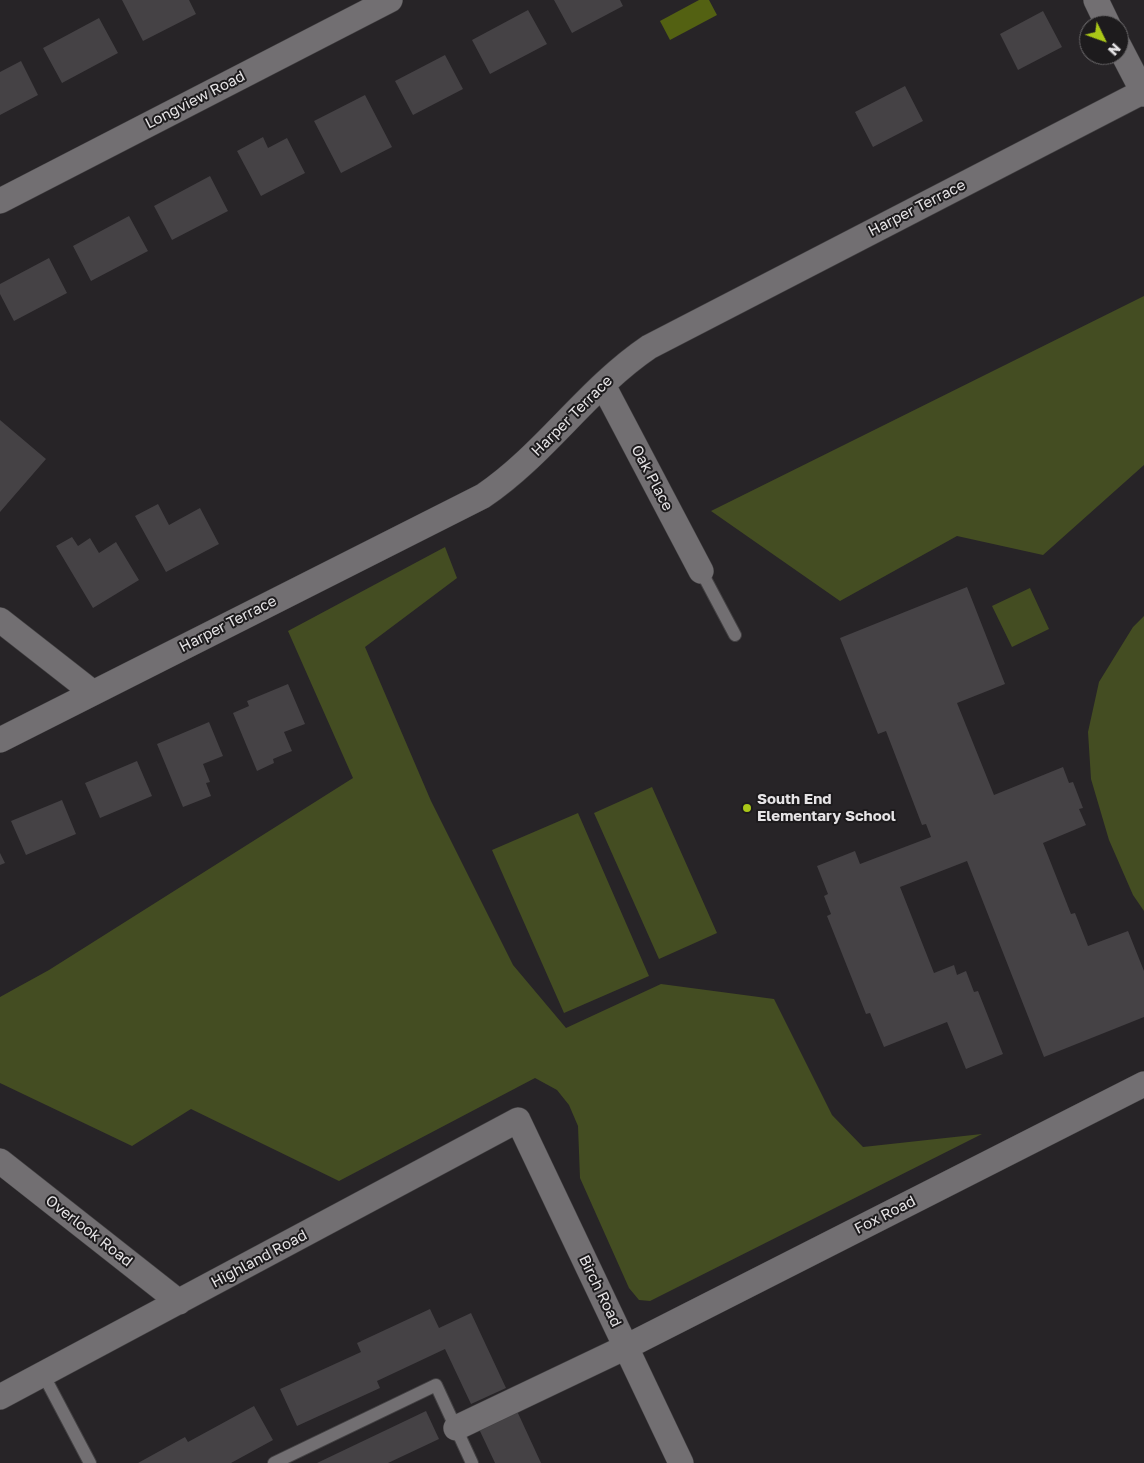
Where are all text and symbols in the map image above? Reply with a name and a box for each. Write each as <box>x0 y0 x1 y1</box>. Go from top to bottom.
north arrow <box>1079 15 1129 65</box>
text: N <box>1105 40 1125 59</box>
street label: Longview Road <box>142 67 248 133</box>
street label: Harper Terrace <box>865 176 969 240</box>
street label: Harper Terrace <box>528 372 616 460</box>
street label: Oak Place <box>627 442 677 514</box>
street label: Harper Terrace <box>176 592 280 656</box>
place label: South End Elementary School <box>757 790 896 825</box>
marker: South End Elementary School <box>741 802 753 814</box>
street label: Overlook Road <box>42 1191 136 1271</box>
street label: Fox Road <box>851 1192 919 1238</box>
street label: Highland Road <box>208 1226 310 1292</box>
street label: Birch Road <box>575 1252 625 1330</box>

